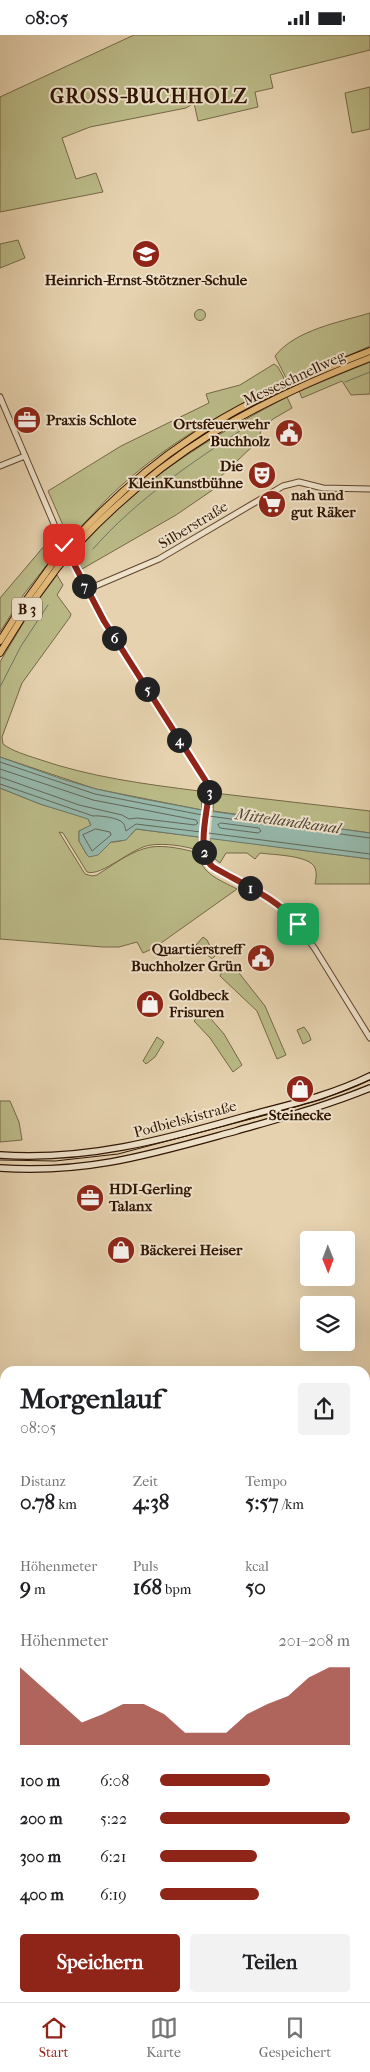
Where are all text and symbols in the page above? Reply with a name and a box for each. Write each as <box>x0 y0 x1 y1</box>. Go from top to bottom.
text: 08:05 <box>25 7 68 29</box>
district label: GROSS-BUCHHOLZ <box>50 85 248 108</box>
school or university icon: Heinrich-Ernst-Stötzner-Schule <box>131 239 161 269</box>
place label: Heinrich-Ernst-Stötzner-Schule <box>45 271 248 289</box>
street label: Messeschnellweg <box>240 346 349 409</box>
office icon: Praxis Schlote <box>12 405 42 435</box>
place label: Praxis Schlote <box>46 411 137 429</box>
place label: Ortsfeuerwehr Buchholz <box>173 415 271 450</box>
public building icon: Ortsfeuerwehr Buchholz <box>274 418 304 448</box>
place label: Die KleinKunstbühne <box>128 457 244 492</box>
theatre icon: Die KleinKunstbühne <box>247 460 277 490</box>
place label: nah und gut Räker <box>290 486 356 521</box>
supermarket icon: nah und gut Räker <box>257 489 287 519</box>
street label: Silberstraße <box>155 497 231 553</box>
pin <box>43 524 85 566</box>
icon: check <box>50 531 78 559</box>
pin: 7 <box>72 573 96 599</box>
text: 7 <box>81 578 88 595</box>
road number: B 3 <box>12 597 42 621</box>
pin: 6 <box>102 625 126 651</box>
text: 6 <box>111 630 118 647</box>
pin: 5 <box>134 677 160 701</box>
text: 5 <box>144 681 151 698</box>
pin: 4 <box>166 727 192 753</box>
text: 4 <box>175 732 184 749</box>
pin: 3 <box>196 779 222 805</box>
text: 3 <box>207 784 212 801</box>
water label: Mittellandkanal <box>233 804 344 838</box>
pin: 2 <box>192 839 216 865</box>
text: 2 <box>201 844 208 861</box>
pin: 1 <box>238 875 262 901</box>
text: 1 <box>248 880 253 897</box>
pin <box>277 903 319 945</box>
icon: arrive <box>284 910 312 938</box>
place label: Quartierstreff Buchholzer Grün <box>131 940 246 975</box>
public building icon: Quartierstreff Buchholzer Grün <box>246 943 276 973</box>
place label: Goldbeck Frisuren <box>168 986 230 1021</box>
shop icon: Goldbeck Frisuren <box>135 989 165 1019</box>
shop icon: Steinecke <box>285 1074 315 1104</box>
street label: Podbielskistraße <box>132 1096 239 1141</box>
place label: Steinecke <box>269 1106 332 1124</box>
place label: HDI-Gerling Talanx <box>108 1180 192 1215</box>
office icon: HDI-Gerling Talanx <box>75 1183 105 1213</box>
north arrow <box>300 1231 355 1286</box>
map controls <box>300 1231 355 1351</box>
shop icon: Bäckerei Heiser <box>106 1235 136 1265</box>
place label: Bäckerei Heiser <box>140 1241 243 1259</box>
button: layers <box>300 1296 355 1351</box>
text: Morgenlauf <box>20 1382 162 1415</box>
button: share <box>298 1383 350 1435</box>
text: 08:05 <box>20 1418 56 1437</box>
text: Distanz <box>20 1473 66 1490</box>
text: Zeit <box>133 1473 158 1490</box>
text: Tempo <box>245 1473 287 1490</box>
text: 0.78 <box>20 1490 55 1514</box>
text: 4:38 <box>133 1490 169 1514</box>
text: 5:57 <box>245 1490 279 1514</box>
text: km <box>55 1496 77 1513</box>
text: /km <box>279 1496 304 1513</box>
text: Höhenmeter <box>20 1558 97 1575</box>
text: Puls <box>133 1558 158 1575</box>
text: kcal <box>245 1558 269 1575</box>
text: 9 <box>20 1575 31 1599</box>
text: 168 <box>133 1575 162 1599</box>
text: 50 <box>245 1575 266 1599</box>
text: m <box>31 1581 46 1598</box>
text: bpm <box>162 1581 192 1598</box>
text: Höhenmeter <box>20 1631 108 1650</box>
text: 201–208 m <box>279 1631 350 1650</box>
text: 100 m <box>20 1771 60 1790</box>
text: 6:08 <box>100 1771 129 1790</box>
text: 200 m <box>20 1809 63 1828</box>
text: 5:22 <box>100 1809 127 1828</box>
text: 300 m <box>20 1847 61 1866</box>
text: 6:21 <box>100 1847 126 1866</box>
text: 400 m <box>20 1885 64 1904</box>
text: 6:19 <box>100 1885 127 1904</box>
button: Speichern <box>20 1934 180 1992</box>
button: Teilen <box>190 1934 350 1992</box>
tab: Start <box>39 2014 69 2061</box>
tab: Karte <box>146 2014 181 2061</box>
tab: Gespeichert <box>259 2014 331 2061</box>

